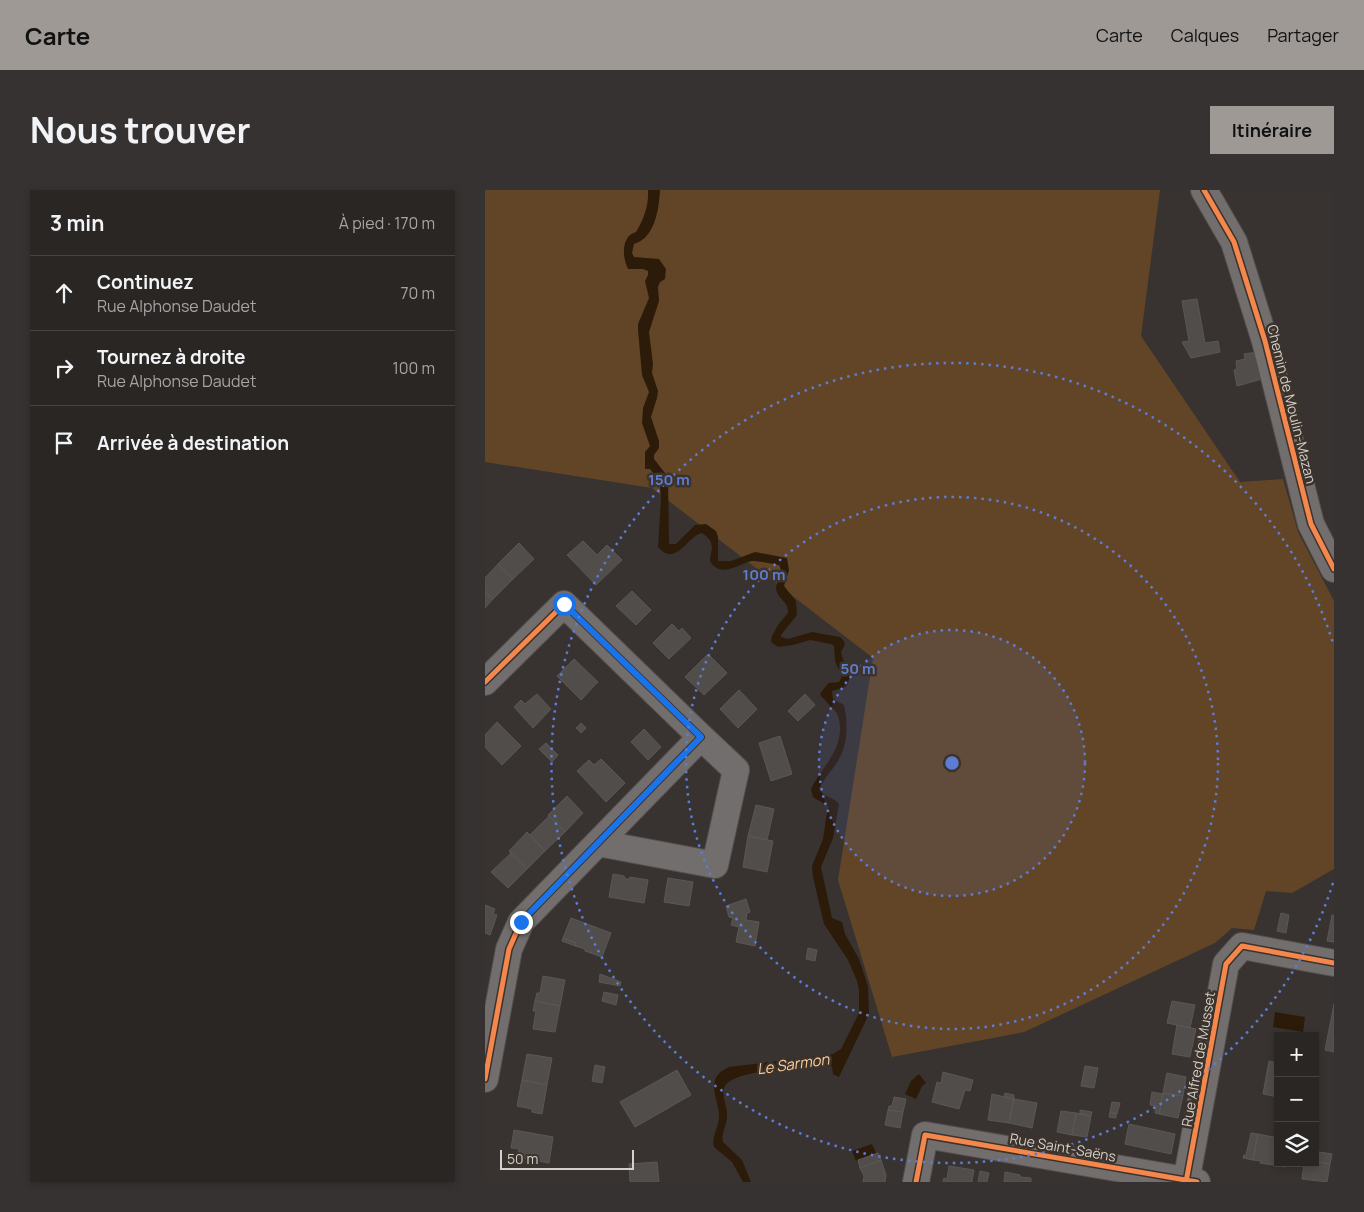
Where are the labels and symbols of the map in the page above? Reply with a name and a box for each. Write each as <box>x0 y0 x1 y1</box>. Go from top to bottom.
street label: Chemin de Moulin-Mazan <box>1263 322 1321 486</box>
text: 150 m <box>648 469 690 490</box>
text: 100 m <box>743 564 785 585</box>
route start <box>553 593 576 616</box>
text: 50 m <box>840 658 876 679</box>
centre of rings <box>943 754 961 772</box>
route end <box>510 911 533 934</box>
street label: Rue Alfred de Musset <box>1177 989 1219 1128</box>
water label: Le Sarmon <box>755 1048 832 1079</box>
street label: Rue Saint-Saëns <box>1008 1128 1118 1166</box>
scale bar <box>500 1147 634 1170</box>

